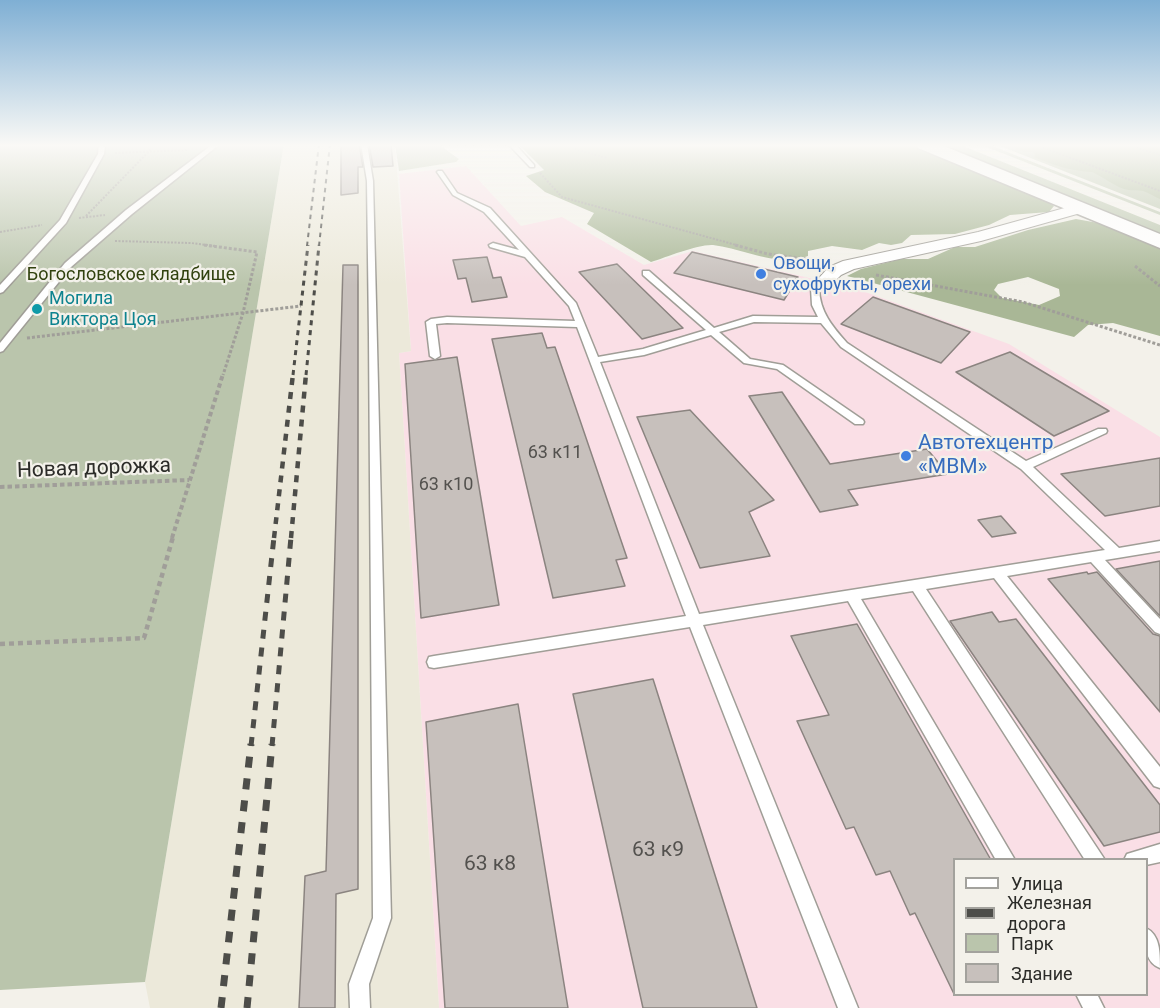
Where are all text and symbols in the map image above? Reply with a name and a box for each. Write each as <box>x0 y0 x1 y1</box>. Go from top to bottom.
place label: Овощи, сухофрукты, орехи <box>773 253 931 296</box>
park label: Богословское кладбище <box>27 264 235 286</box>
marker: Овощи, сухофрукты, орехи <box>754 267 768 281</box>
place label: Могила Виктора Цоя <box>49 288 157 330</box>
marker: Могила Виктора Цоя <box>30 302 44 316</box>
place label: Автотехцентр «МВМ» <box>918 431 1053 481</box>
house number: 63 к11 <box>528 442 582 464</box>
marker: Автотехцентр «МВМ» <box>899 449 913 463</box>
street label: Новая дорожка <box>17 454 171 484</box>
house number: 63 к10 <box>419 474 473 496</box>
house number: 63 к9 <box>632 838 684 864</box>
house number: 63 к8 <box>464 852 516 878</box>
legend <box>953 858 1148 996</box>
text: Улица <box>1011 873 1063 894</box>
text: Железная дорога <box>1007 892 1092 934</box>
text: Парк <box>1011 933 1053 954</box>
text: Здание <box>1011 963 1073 984</box>

